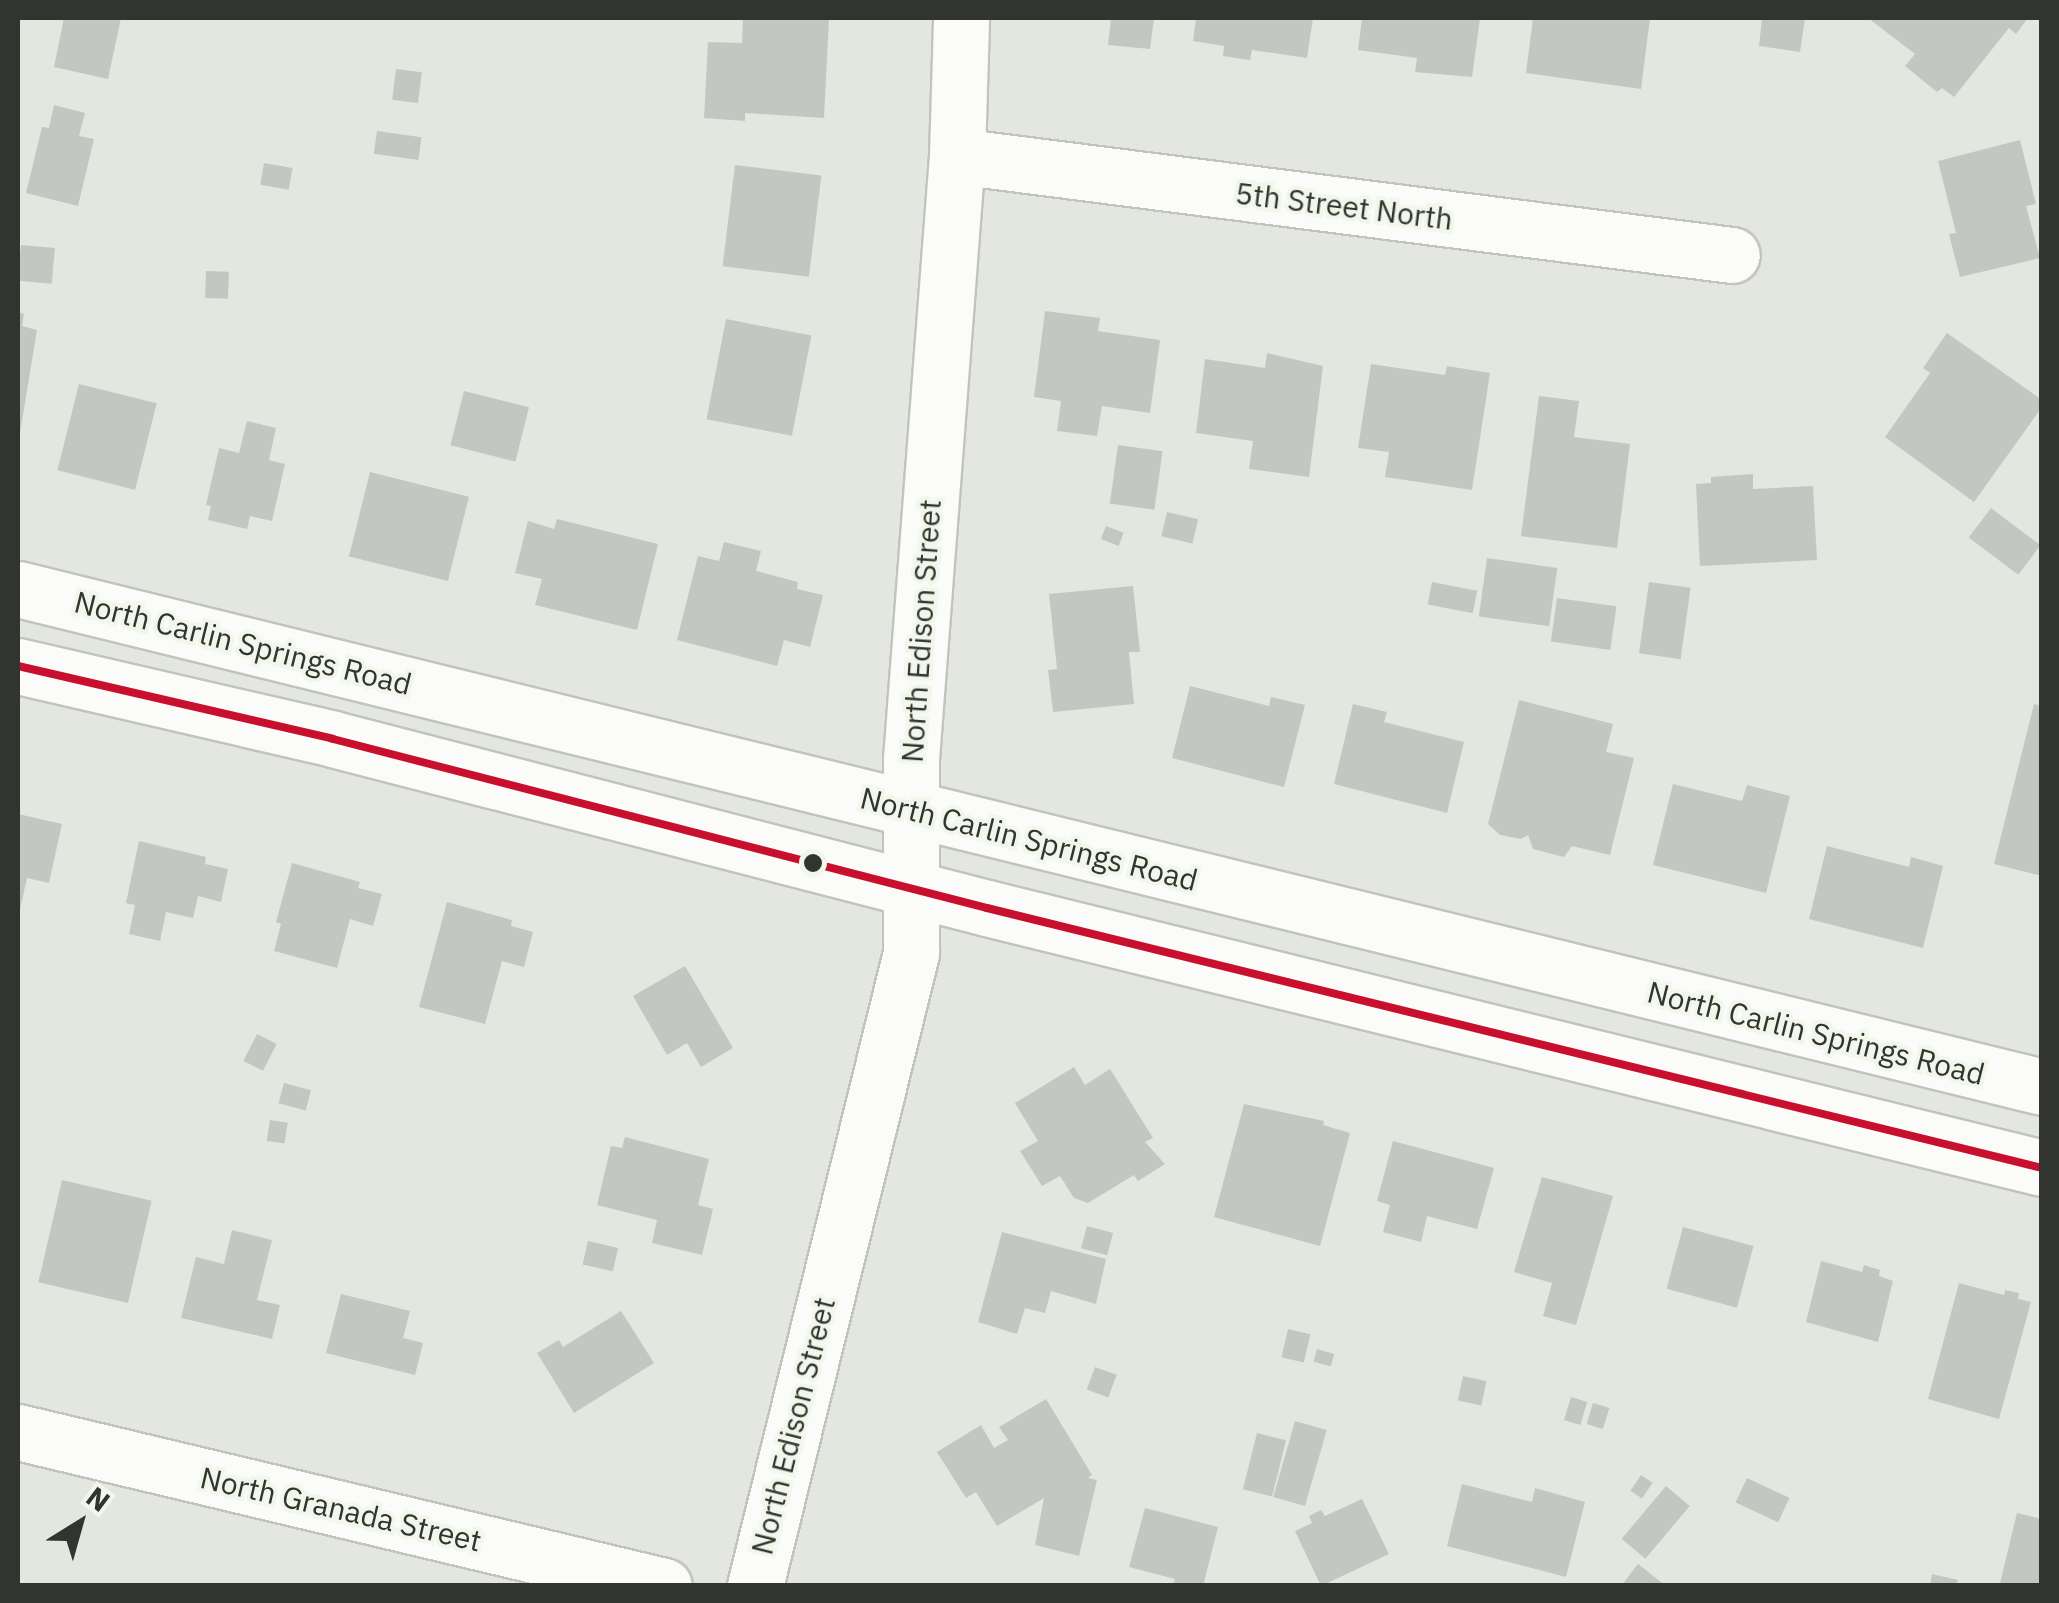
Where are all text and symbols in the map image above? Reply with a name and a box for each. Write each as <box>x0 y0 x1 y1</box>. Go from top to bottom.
street label: 5th Street North <box>1233 175 1455 237</box>
street label: North Edison Street <box>894 498 948 764</box>
street label: North Carlin Springs Road <box>71 584 415 702</box>
street label: North Carlin Springs Road <box>857 780 1201 898</box>
unlabelled marker <box>803 853 823 873</box>
street label: North Carlin Springs Road <box>1644 974 1988 1092</box>
street label: North Edison Street <box>744 1294 842 1558</box>
street label: North Granada Street <box>197 1459 485 1559</box>
north arrow <box>30 1473 130 1573</box>
text: N <box>79 1478 118 1520</box>

